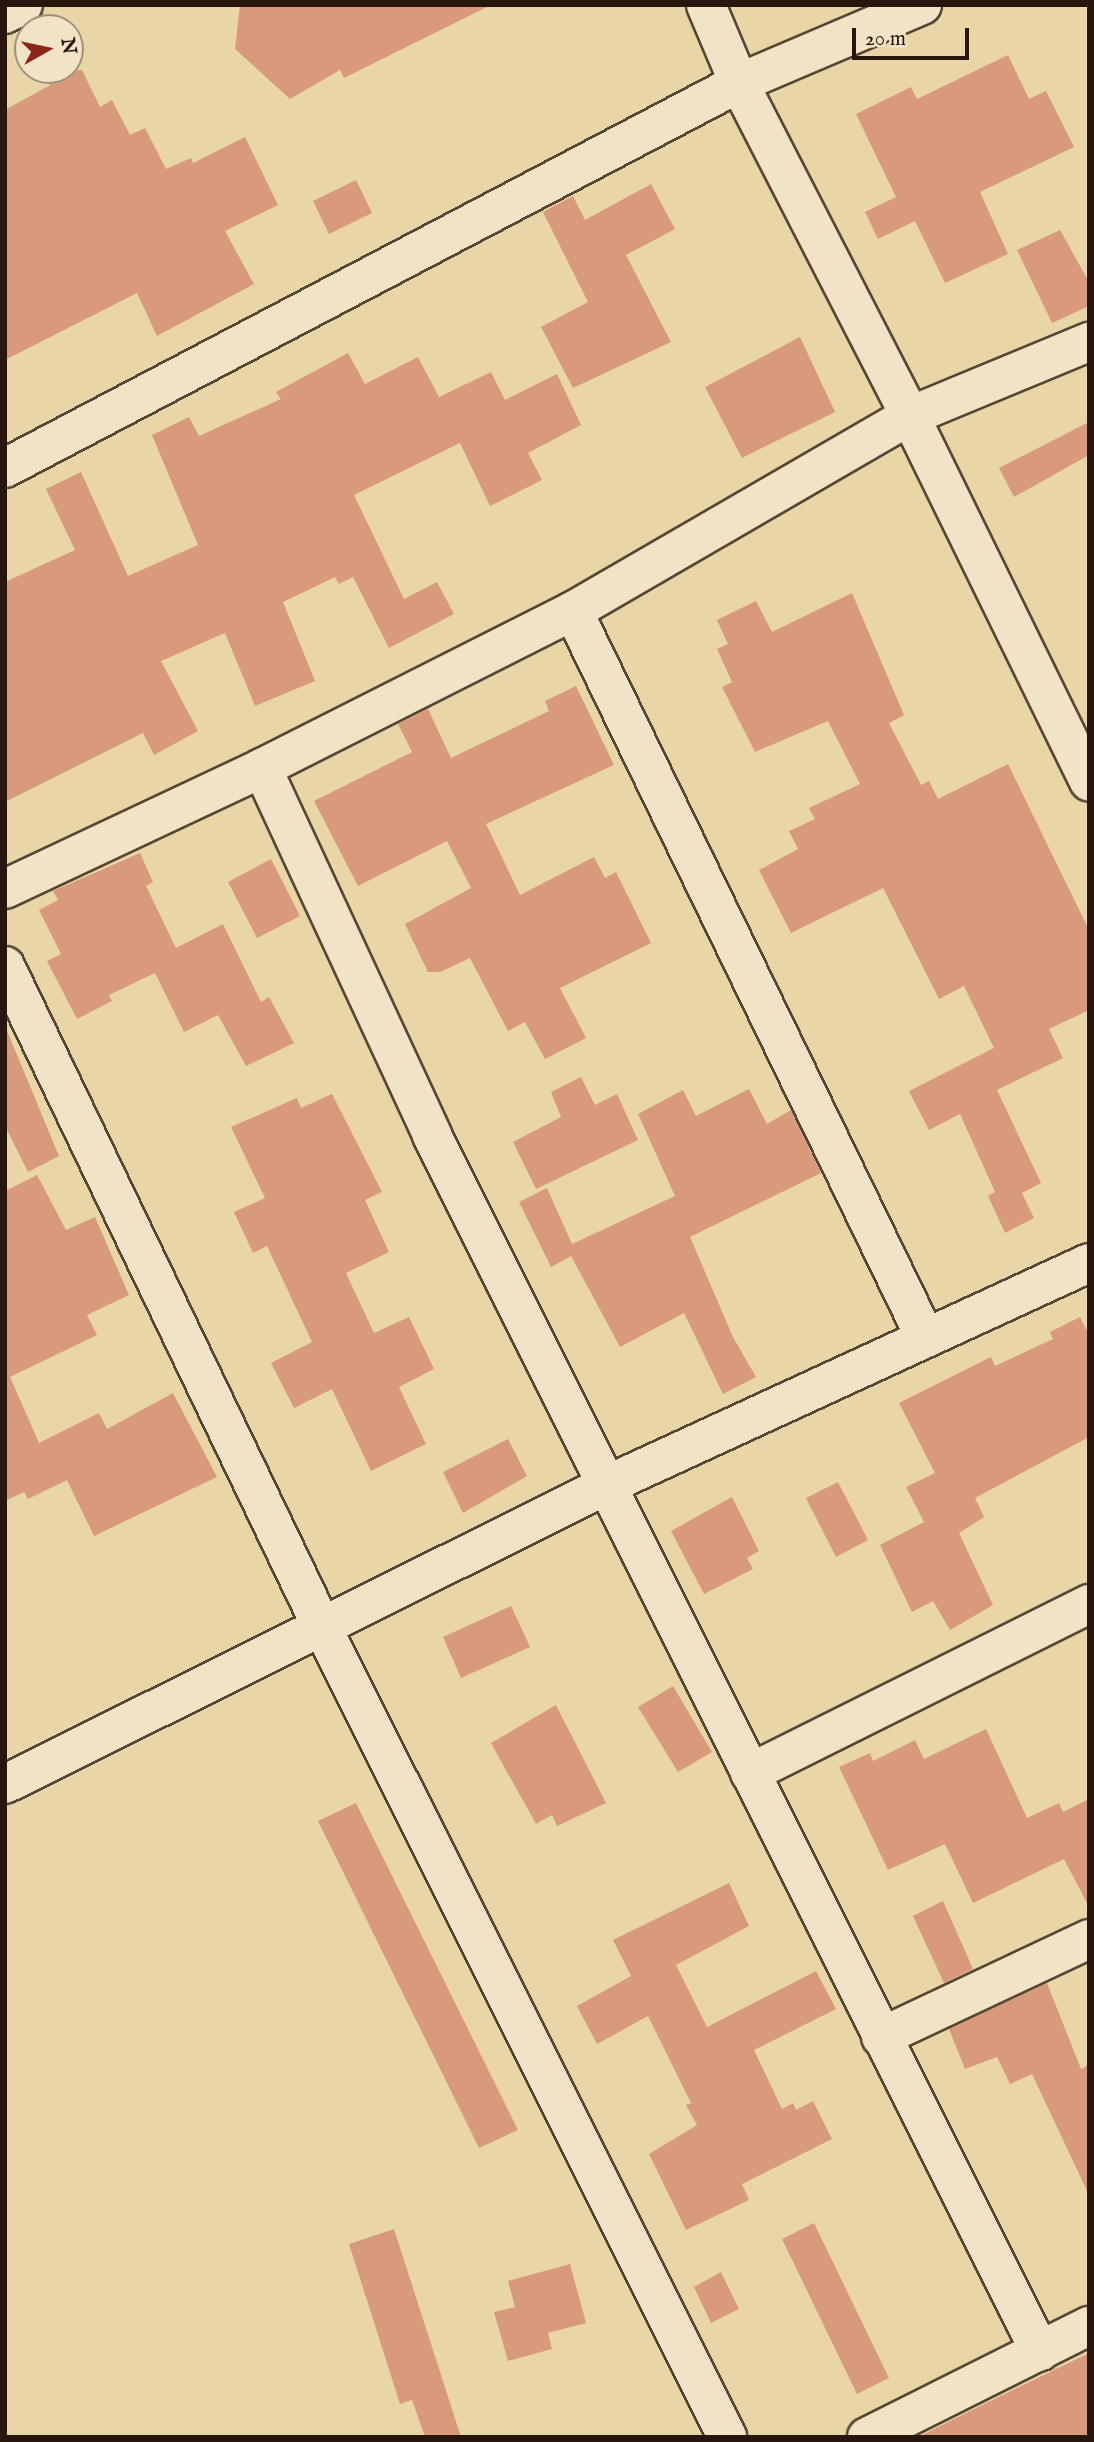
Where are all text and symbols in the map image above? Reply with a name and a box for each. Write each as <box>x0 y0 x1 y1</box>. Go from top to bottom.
north arrow <box>14 14 84 84</box>
scale bar <box>856 14 973 58</box>
text: 20 m <box>865 26 906 53</box>
text: N <box>55 36 81 56</box>

